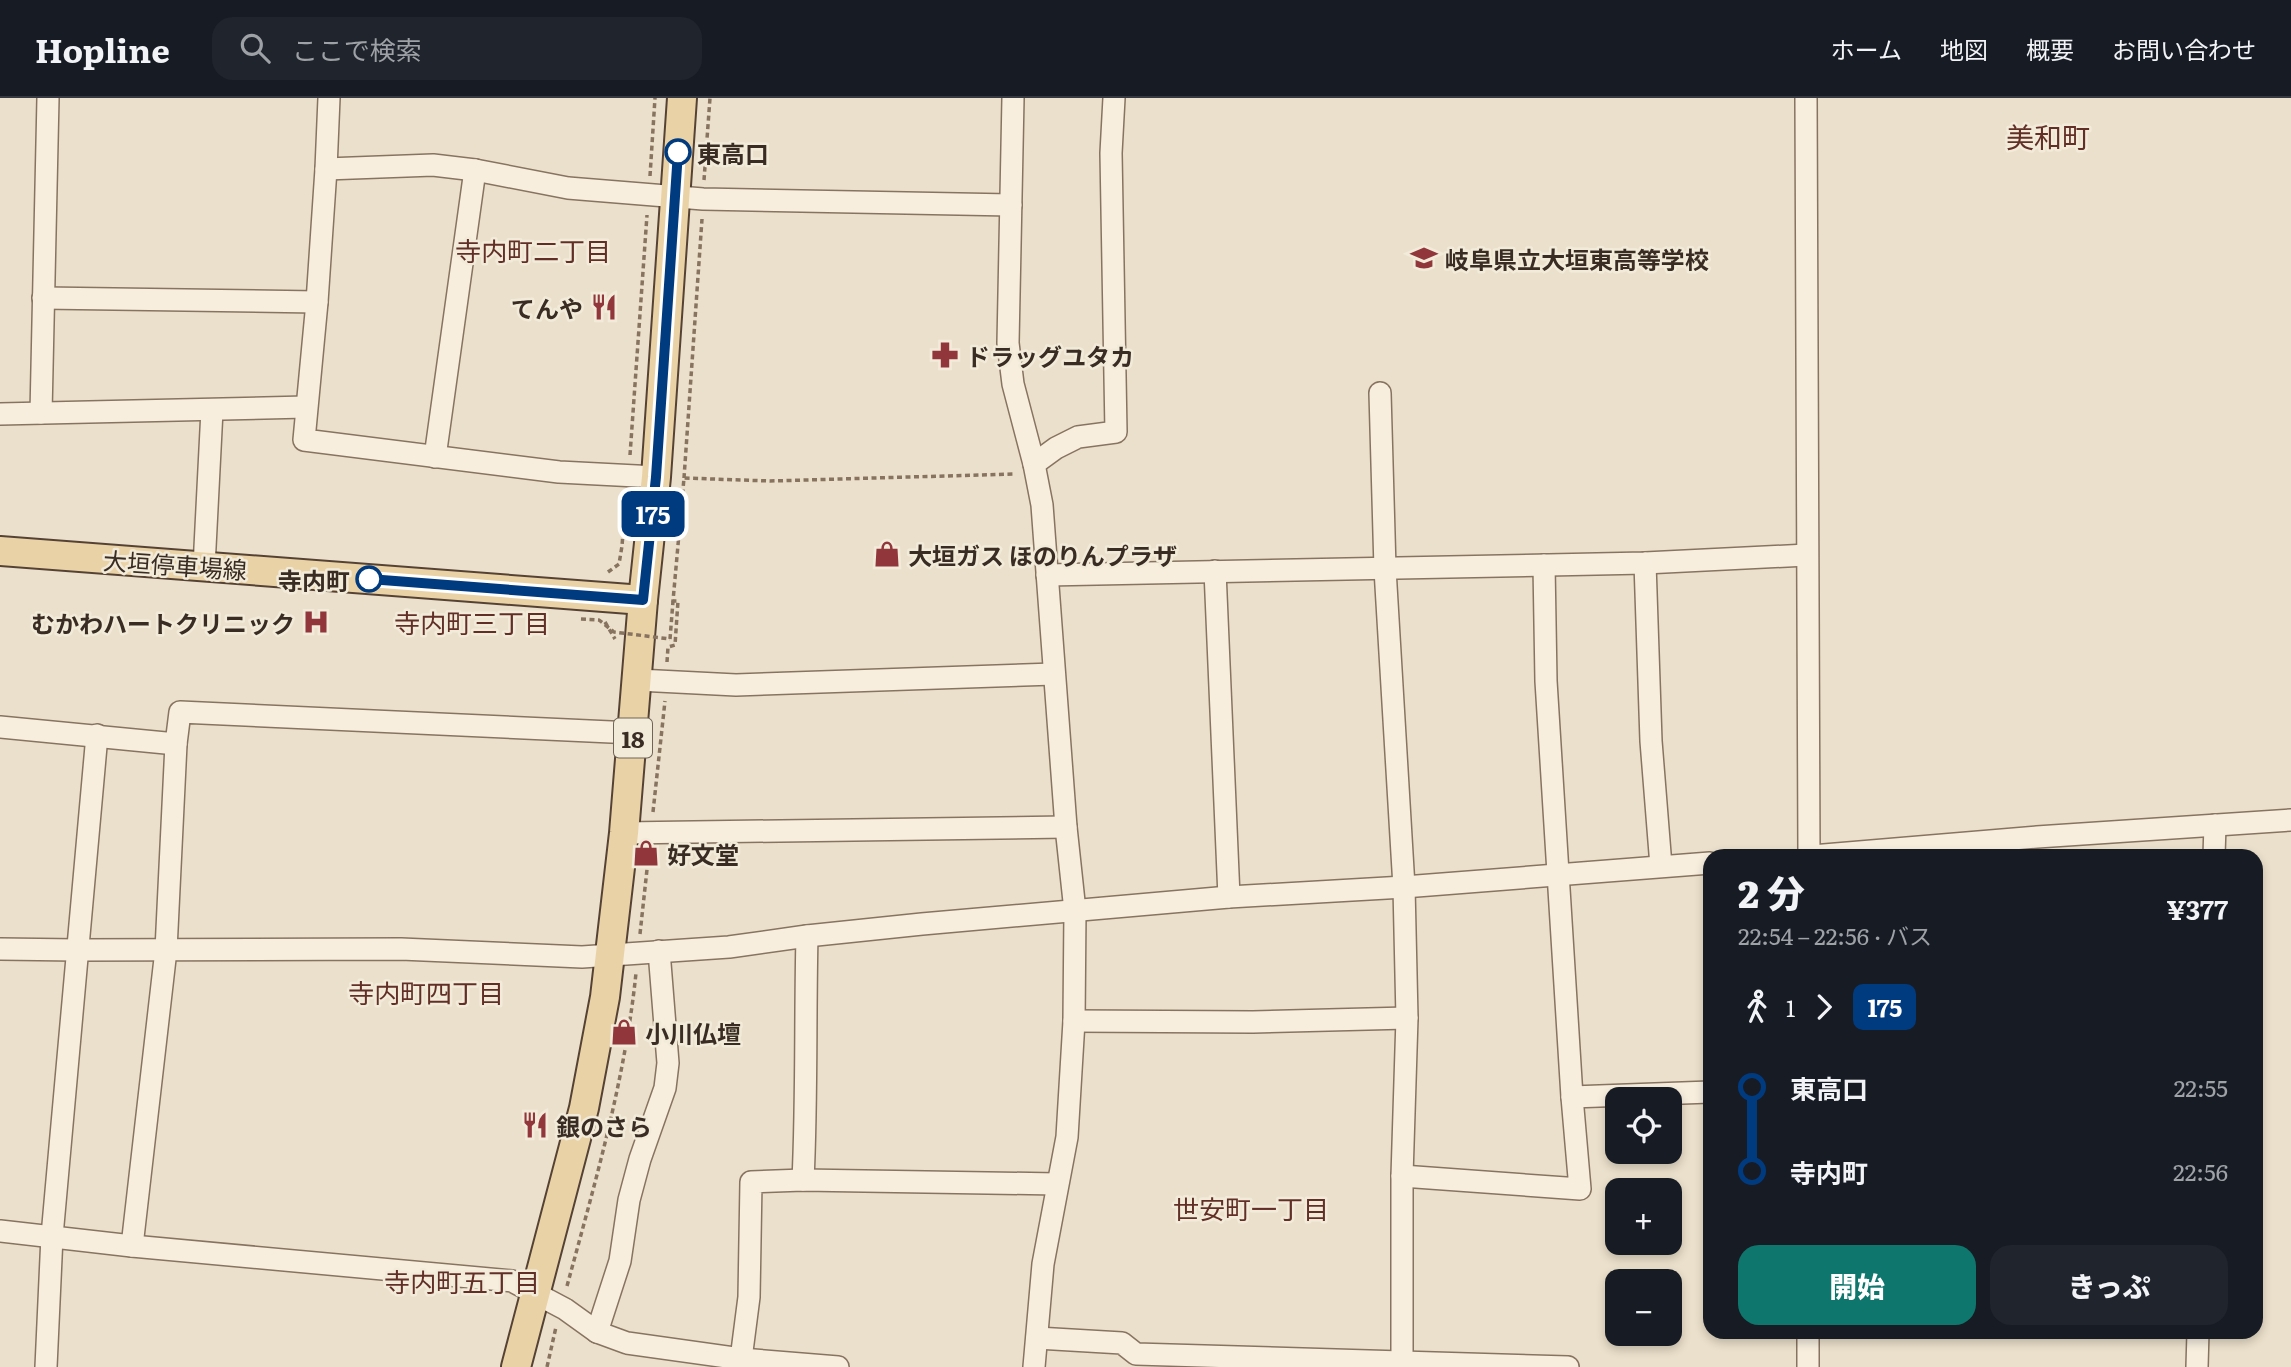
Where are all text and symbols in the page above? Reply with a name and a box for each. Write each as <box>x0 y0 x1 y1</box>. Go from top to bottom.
search box <box>212 17 702 80</box>
text: Hopline <box>35 24 170 73</box>
icon: search <box>236 29 274 67</box>
text: ここで検索 <box>292 29 422 68</box>
text: ホーム <box>1831 31 1902 66</box>
text: 地図 <box>1940 31 1988 66</box>
text: 概要 <box>2026 31 2074 66</box>
text: お問い合わせ <box>2112 31 2256 66</box>
district label: 美和町 <box>2006 115 2090 157</box>
place label: 東高口 <box>697 135 769 170</box>
marker: 東高口 <box>665 139 691 165</box>
district label: 寺内町二丁目 <box>455 230 611 269</box>
place label: 岐阜県立大垣東高等学校 <box>1445 241 1709 276</box>
school or university icon: 岐阜県立大垣東高等学校 <box>1409 243 1439 273</box>
place label: てんや <box>511 290 583 325</box>
restaurant icon: てんや <box>589 292 619 322</box>
place label: ドラッグユタカ <box>966 338 1134 373</box>
pharmacy icon: ドラッグユタカ <box>930 340 960 370</box>
line badge: 175 <box>613 491 693 537</box>
text: 175 <box>636 496 670 531</box>
place label: 大垣ガス ほのりんプラザ <box>908 537 1177 572</box>
shop icon: 大垣ガス ほのりんプラザ <box>872 539 902 569</box>
street label: 大垣停車場線 <box>102 542 248 586</box>
place label: 寺内町 <box>278 562 350 597</box>
marker: 寺内町 <box>356 566 382 592</box>
district label: 寺内町三丁目 <box>394 602 550 641</box>
place label: むかわハートクリニック <box>31 605 295 640</box>
hospital icon: むかわハートクリニック <box>301 607 331 637</box>
road number: 18 <box>614 718 652 758</box>
place label: 好文堂 <box>667 836 739 871</box>
shop icon: 好文堂 <box>631 838 661 868</box>
text: 2 分 <box>1738 863 1805 920</box>
text: ¥377 <box>2166 889 2228 928</box>
text: 22:54 – 22:56 · バス <box>1738 918 1932 952</box>
district label: 寺内町四丁目 <box>348 972 504 1011</box>
icon: walk <box>1738 988 1776 1026</box>
icon: forward <box>1805 988 1843 1026</box>
text: 175 <box>1867 989 1902 1024</box>
text: 1 <box>1786 990 1795 1024</box>
place label: 小川仏壇 <box>645 1015 741 1050</box>
shop icon: 小川仏壇 <box>609 1017 639 1047</box>
text: 東高口 <box>1790 1068 1868 1107</box>
text: 22:55 <box>2174 1070 2228 1104</box>
map controls <box>1605 1087 1682 1346</box>
button: locate <box>1605 1087 1682 1164</box>
place label: 銀のさら <box>556 1108 652 1143</box>
restaurant icon: 銀のさら <box>520 1110 550 1140</box>
text: 寺内町 <box>1790 1152 1868 1191</box>
text: 22:56 <box>2173 1154 2228 1188</box>
button: + <box>1605 1178 1682 1255</box>
district label: 世安町一丁目 <box>1173 1188 1329 1227</box>
button: 開始 <box>1738 1245 1976 1325</box>
button: きっぷ <box>1990 1245 2228 1325</box>
district label: 寺内町五丁目 <box>384 1261 540 1300</box>
button: − <box>1605 1269 1682 1346</box>

